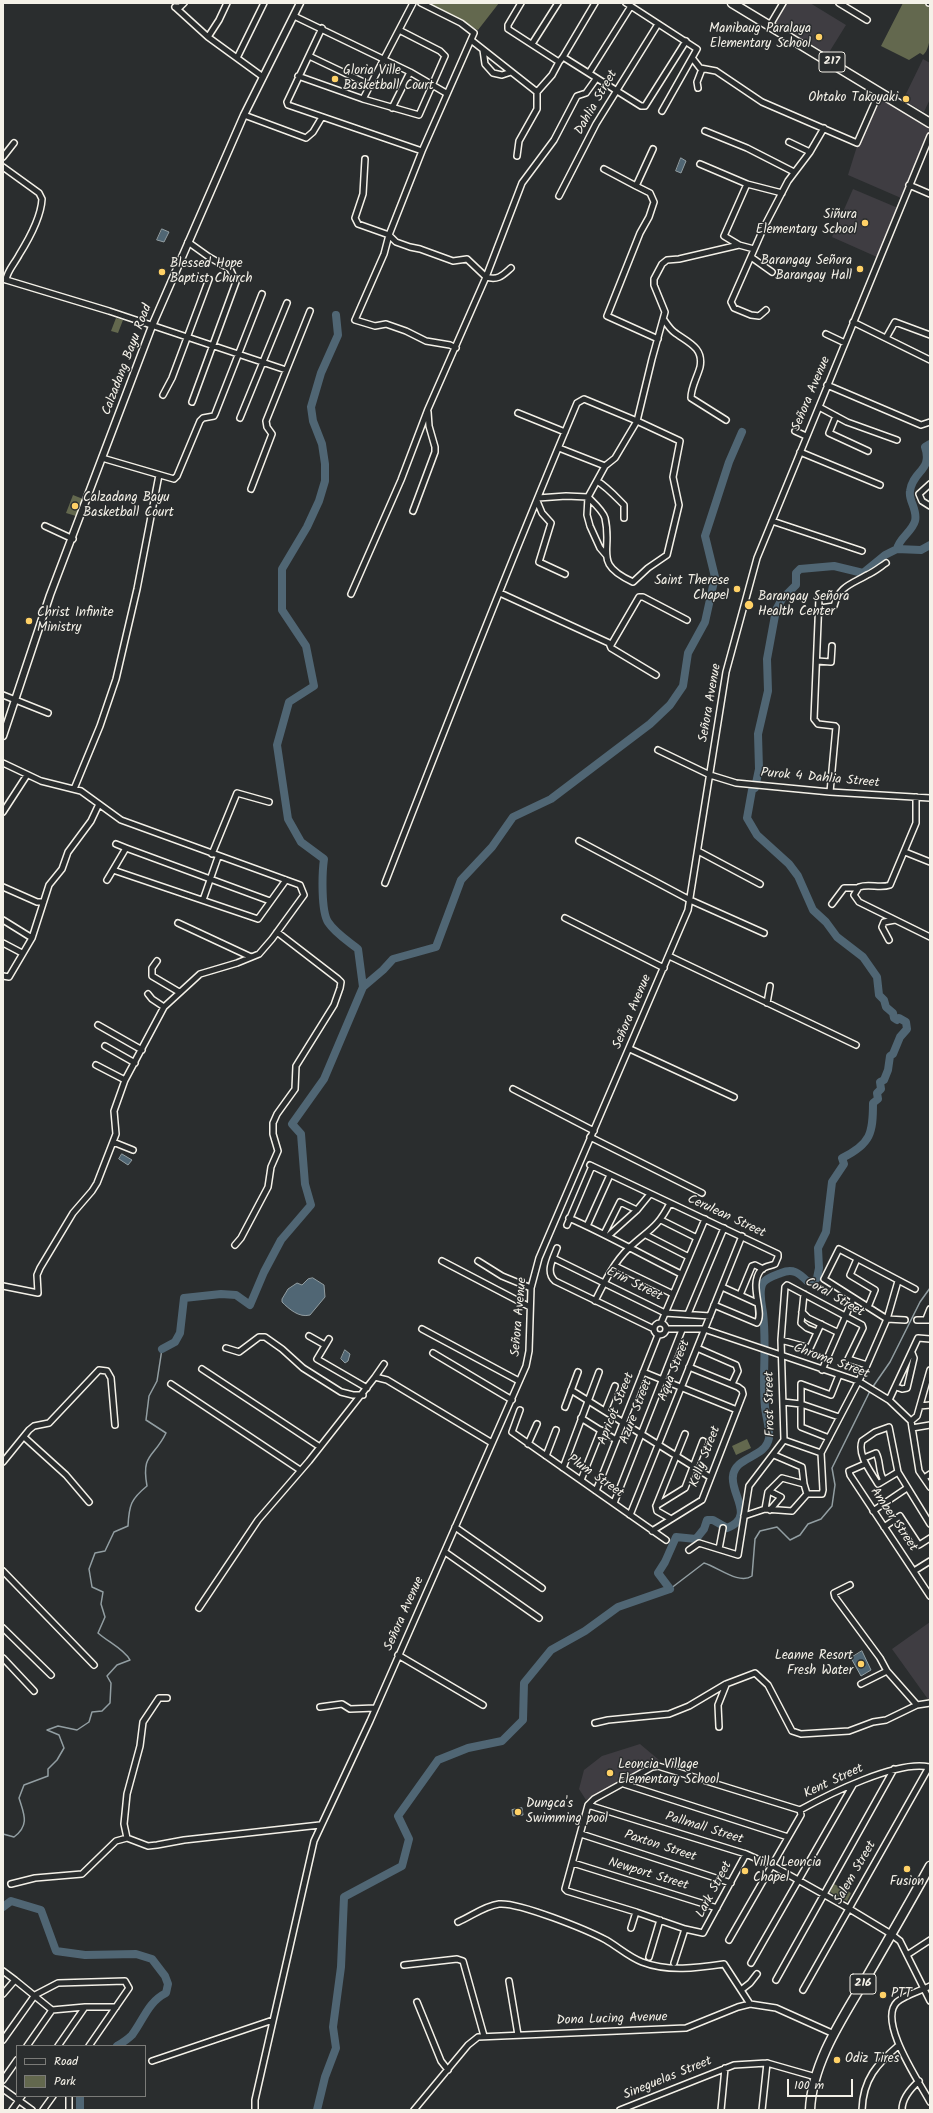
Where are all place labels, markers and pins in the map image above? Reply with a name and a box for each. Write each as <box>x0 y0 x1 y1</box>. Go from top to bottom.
place label: Manibaug Paralaya Elementary School <box>709 22 811 53</box>
marker: Manibaug Paralaya Elementary School <box>814 32 824 42</box>
place label: Gloria Ville Basketball Court <box>343 64 434 95</box>
marker: Gloria Ville Basketball Court <box>330 74 340 84</box>
place label: Ohtako Takoyaki <box>808 91 898 107</box>
marker: Ohtako Takoyaki <box>901 94 911 104</box>
place label: Siñura Elementary School <box>756 208 857 239</box>
marker: Siñura Elementary School <box>860 218 870 228</box>
place label: Barangay Señora Barangay Hall <box>761 254 852 285</box>
place label: Blessed Hope Baptist Church <box>170 257 253 288</box>
marker: Barangay Señora Barangay Hall <box>855 264 865 274</box>
marker: Blessed Hope Baptist Church <box>157 267 167 277</box>
place label: Calzadang Bayu Basketball Court <box>83 491 174 522</box>
marker: Calzadang Bayu Basketball Court <box>70 501 80 511</box>
place label: Saint Therese Chapel <box>654 574 729 605</box>
marker: Saint Therese Chapel <box>732 584 742 594</box>
place label: Barangay Señora Health Center <box>758 590 849 621</box>
marker: Barangay Señora Health Center <box>743 599 755 611</box>
place label: Christ Infinite Ministry <box>37 606 114 637</box>
marker: Christ Infinite Ministry <box>24 616 34 626</box>
place label: Leanne Resort Fresh Water <box>775 1649 853 1680</box>
marker: Leanne Resort Fresh Water <box>856 1659 866 1669</box>
place label: Leoncia Village Elementary School <box>618 1758 719 1789</box>
marker: Leoncia Village Elementary School <box>605 1768 615 1778</box>
place label: Dungca's Swimming pool <box>526 1797 608 1828</box>
marker: Dungca's Swimming pool <box>513 1807 523 1817</box>
place label: Villa Leoncia Chapel <box>753 1856 821 1887</box>
marker: Fusion <box>902 1864 912 1874</box>
marker: Villa Leoncia Chapel <box>740 1866 750 1876</box>
place label: Fusion <box>890 1875 924 1891</box>
place label: PTT <box>891 1987 912 2003</box>
marker: PTT <box>878 1990 888 2000</box>
place label: Odiz Tires <box>845 2052 899 2068</box>
marker: Odiz Tires <box>832 2055 842 2065</box>

